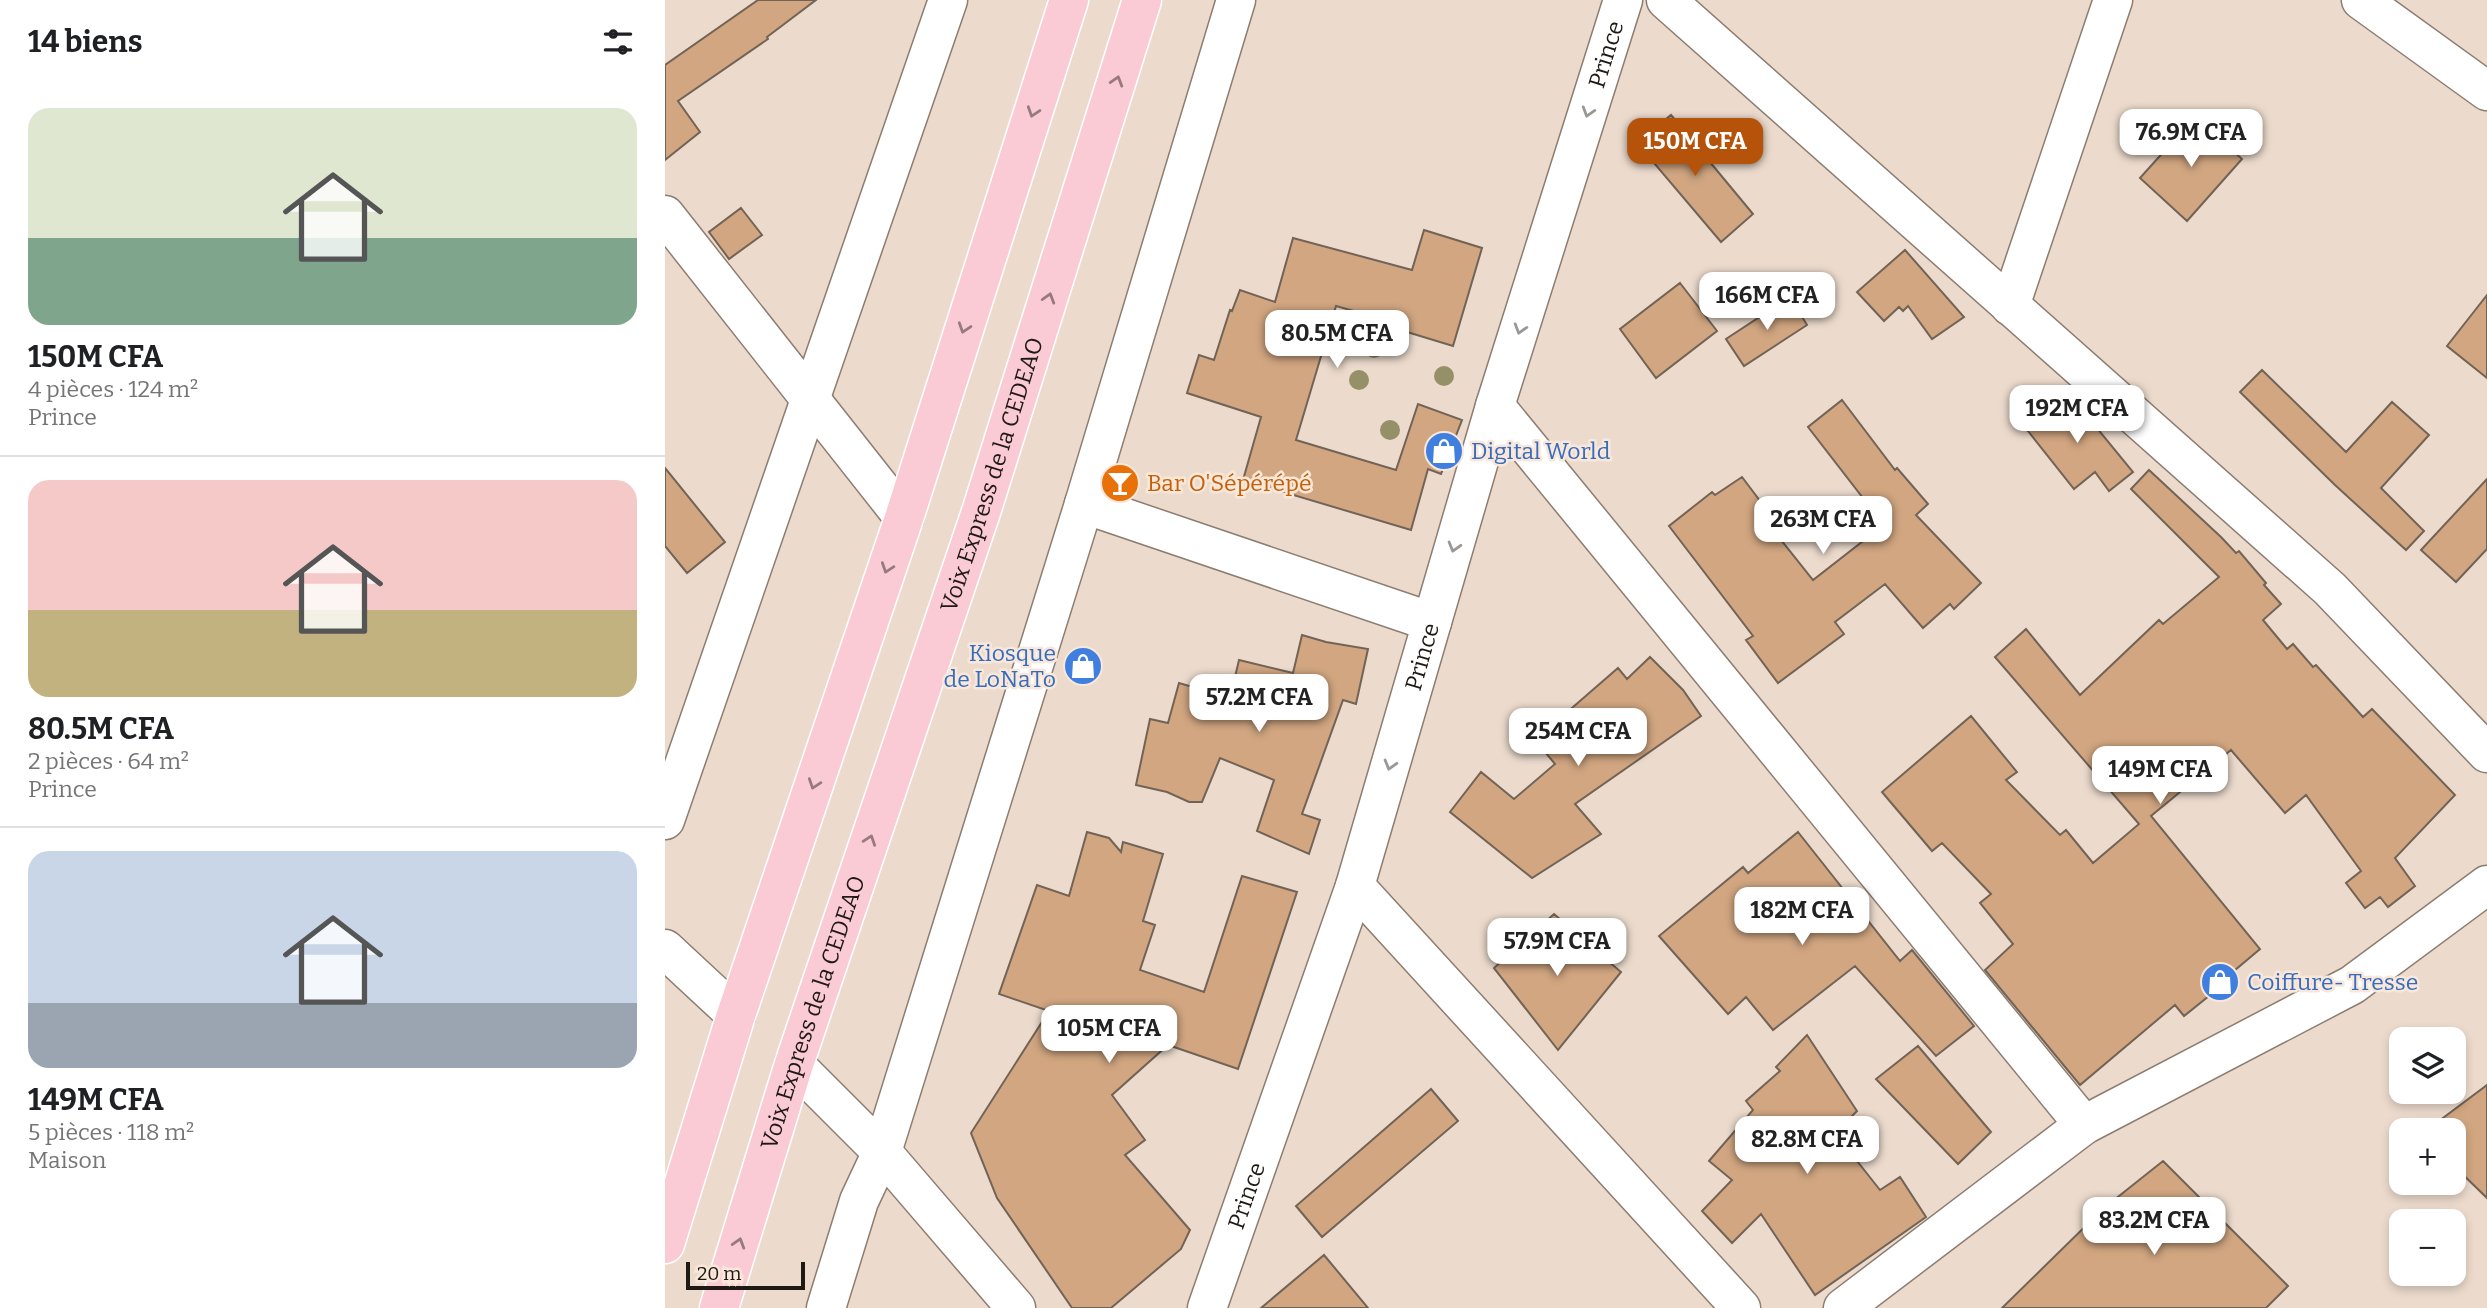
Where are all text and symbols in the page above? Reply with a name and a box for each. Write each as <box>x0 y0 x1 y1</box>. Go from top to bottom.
street label: Prince <box>1582 17 1630 91</box>
icon: filters <box>599 23 637 61</box>
text: 14 biens <box>28 24 142 60</box>
one-way arrow <box>1108 75 1123 87</box>
one-way arrow <box>1027 105 1042 117</box>
one-way arrow <box>1582 105 1596 118</box>
pin: 76.9M CFA <box>2111 110 2271 169</box>
pin: 150M CFA <box>1623 118 1767 178</box>
text: 76.9M CFA <box>2136 118 2246 146</box>
text: 150M CFA <box>1643 127 1747 155</box>
icon: home <box>270 154 396 280</box>
pin: 166M CFA <box>1695 272 1839 332</box>
text: 166M CFA <box>1715 281 1819 309</box>
one-way arrow <box>1040 292 1055 304</box>
pin: 80.5M CFA <box>1257 310 1417 370</box>
text: 80.5M CFA <box>1281 319 1393 347</box>
one-way arrow <box>958 322 973 334</box>
one-way arrow <box>1513 323 1528 335</box>
street label: Voix Express de la CEDEAO <box>934 334 1049 615</box>
text: 150M CFA <box>28 339 163 375</box>
text: 4 pièces · 124 m² <box>28 375 198 403</box>
pin: 192M CFA <box>2005 386 2149 445</box>
text: 192M CFA <box>2025 394 2129 422</box>
text: Prince <box>28 403 97 431</box>
shop icon: Digital World <box>1423 430 1465 472</box>
place label: Digital World <box>1471 437 1611 465</box>
bar icon: Bar O'Sépérépé <box>1099 462 1141 504</box>
place label: Bar O'Sépérépé <box>1147 469 1312 497</box>
pin: 263M CFA <box>1751 496 1895 556</box>
text: 263M CFA <box>1770 505 1876 533</box>
icon: home <box>270 526 396 652</box>
one-way arrow <box>1447 540 1462 552</box>
one-way arrow <box>881 562 895 574</box>
street label: Prince <box>1399 620 1445 694</box>
place label: Kiosque de LoNaTo <box>944 639 1056 693</box>
shop icon: Kiosque de LoNaTo <box>1062 645 1104 687</box>
pin: 57.2M CFA <box>1179 674 1339 734</box>
text: 57.2M CFA <box>1205 683 1313 711</box>
pin: 254M CFA <box>1506 708 1650 768</box>
text: 80.5M CFA <box>28 711 174 747</box>
text: 254M CFA <box>1525 717 1631 745</box>
pin: 149M CFA <box>2088 746 2232 806</box>
text: 2 pièces · 64 m² <box>28 747 189 775</box>
text: 149M CFA <box>2108 755 2212 783</box>
one-way arrow <box>1384 759 1399 771</box>
text: Prince <box>28 775 97 803</box>
one-way arrow <box>808 777 822 789</box>
one-way arrow <box>862 834 876 847</box>
street label: Voix Express de la CEDEAO <box>755 872 871 1153</box>
pin: 182M CFA <box>1730 888 1874 947</box>
text: 182M CFA <box>1750 896 1854 924</box>
icon: home <box>270 897 396 1023</box>
pin: 57.9M CFA <box>1477 918 1637 978</box>
text: 57.9M CFA <box>1503 927 1611 955</box>
shop icon: Coiffure- Tresse <box>2199 961 2241 1003</box>
place label: Coiffure- Tresse <box>2247 968 2418 996</box>
pin: 105M CFA <box>1037 1006 1181 1065</box>
text: 105M CFA <box>1057 1014 1161 1042</box>
map controls <box>2389 1027 2466 1286</box>
button: layers <box>2389 1027 2466 1104</box>
text: 149M CFA <box>28 1082 164 1118</box>
pin: 82.8M CFA <box>1727 1116 1887 1176</box>
text: 5 pièces · 118 m² <box>28 1118 194 1146</box>
button: + <box>2389 1118 2466 1195</box>
text: 82.8M CFA <box>1751 1125 1863 1153</box>
text: Maison <box>28 1146 106 1174</box>
street label: Prince <box>1222 1159 1271 1233</box>
pin: 83.2M CFA <box>2074 1198 2234 1257</box>
text: 83.2M CFA <box>2099 1206 2209 1234</box>
button: − <box>2389 1209 2466 1286</box>
one-way arrow <box>731 1237 746 1249</box>
scale bar <box>686 1259 805 1291</box>
text: 20 m <box>697 1262 741 1285</box>

